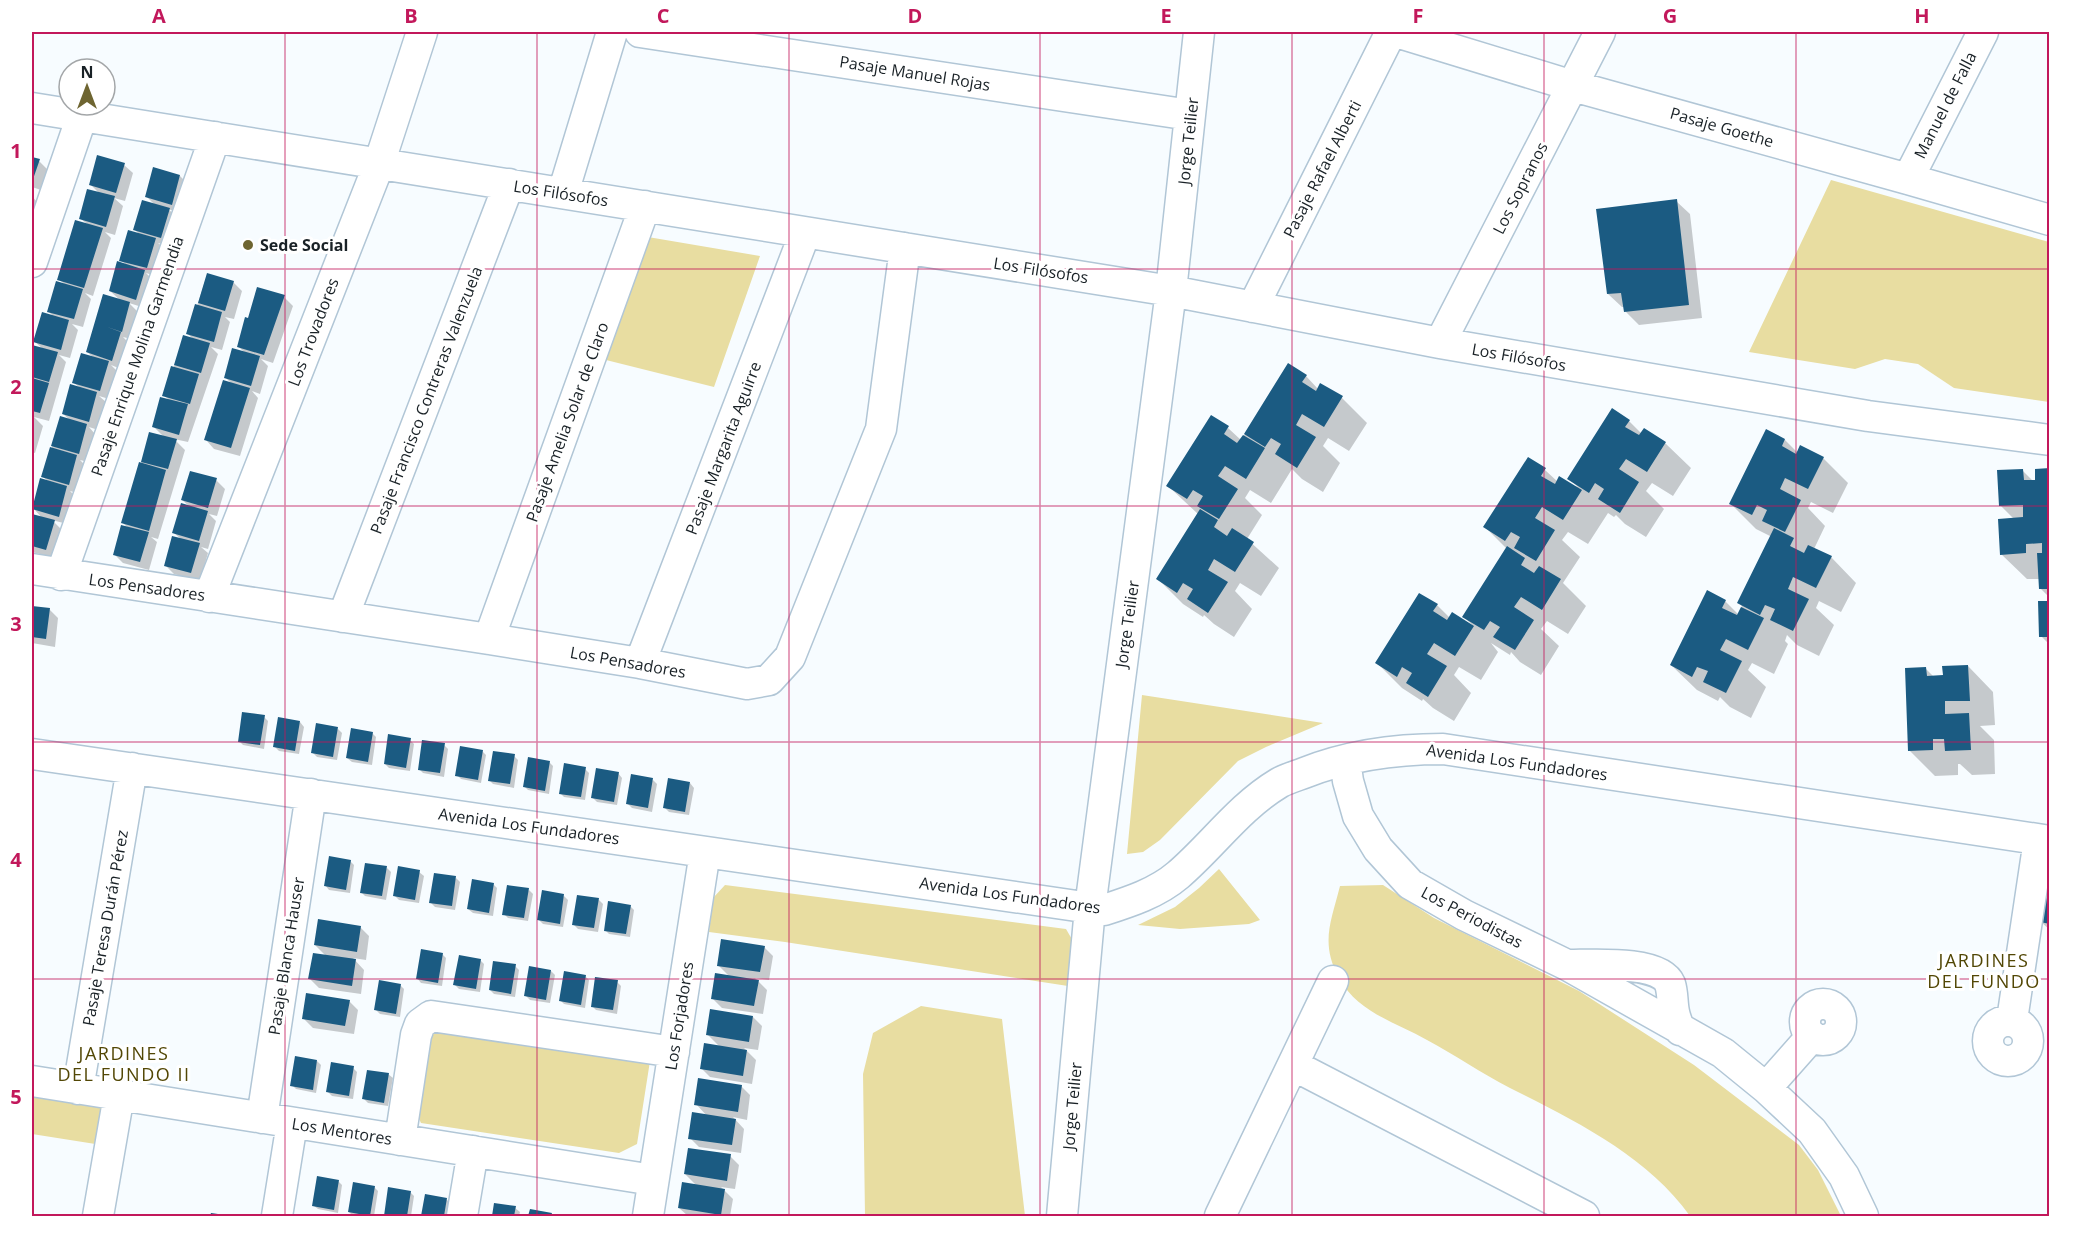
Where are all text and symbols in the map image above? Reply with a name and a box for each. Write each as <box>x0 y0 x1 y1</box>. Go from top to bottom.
text: A <box>152 2 166 29</box>
text: B <box>404 2 418 29</box>
text: C <box>657 2 670 29</box>
text: D <box>908 2 922 29</box>
text: E <box>1160 2 1172 29</box>
text: F <box>1413 2 1423 29</box>
text: G <box>1663 2 1677 29</box>
text: H <box>1914 2 1930 29</box>
street label: Manuel de Falla <box>1909 48 1981 162</box>
street label: Pasaje Manuel Rojas <box>838 50 992 96</box>
north arrow <box>57 57 117 117</box>
text: N <box>80 61 94 83</box>
street label: Jorge Teilier <box>1172 96 1204 188</box>
street label: Pasaje Rafael Alberti <box>1278 96 1366 242</box>
street label: Pasaje Goethe <box>1668 102 1776 152</box>
text: 1 <box>10 137 22 164</box>
street label: Los Sopranos <box>1487 138 1553 238</box>
street label: Los Filósofos <box>512 175 610 211</box>
street label: Pasaje Enrique Molina Garmendia <box>85 233 189 479</box>
place label: Sede Social <box>260 234 348 256</box>
marker: Sede Social <box>241 238 255 252</box>
street label: Los Filósofos <box>992 252 1090 288</box>
street label: Pasaje Francisco Contreras Valenzuela <box>365 263 487 537</box>
street label: Los Trovadores <box>282 275 344 389</box>
street label: Pasaje Amelia Solar de Claro <box>521 319 613 525</box>
street label: Los Filósofos <box>1470 338 1568 376</box>
street label: Pasaje Margarita Aguirre <box>680 358 766 538</box>
text: 2 <box>10 373 22 400</box>
street label: Los Pensadores <box>87 568 207 606</box>
street label: Jorge Teilier <box>1110 579 1144 671</box>
text: 3 <box>10 610 22 637</box>
street label: Los Pensadores <box>568 641 688 683</box>
street label: Avenida Los Fundadores <box>1425 738 1609 786</box>
street label: Avenida Los Fundadores <box>437 802 621 850</box>
street label: Pasaje Teresa Durán Pérez <box>77 828 133 1028</box>
text: 4 <box>10 846 22 873</box>
street label: Avenida Los Fundadores <box>918 871 1102 919</box>
street label: Pasaje Blanca Hauser <box>263 875 309 1037</box>
street label: Los Periodistas <box>1417 881 1527 953</box>
district label: JARDINES DEL FUNDO <box>1927 948 2041 993</box>
street label: Los Forjadores <box>660 960 698 1072</box>
district label: JARDINES DEL FUNDO II <box>58 1041 190 1086</box>
street label: Jorge Teilier <box>1057 1061 1087 1153</box>
text: 5 <box>10 1083 22 1110</box>
street label: Los Mentores <box>290 1112 394 1150</box>

